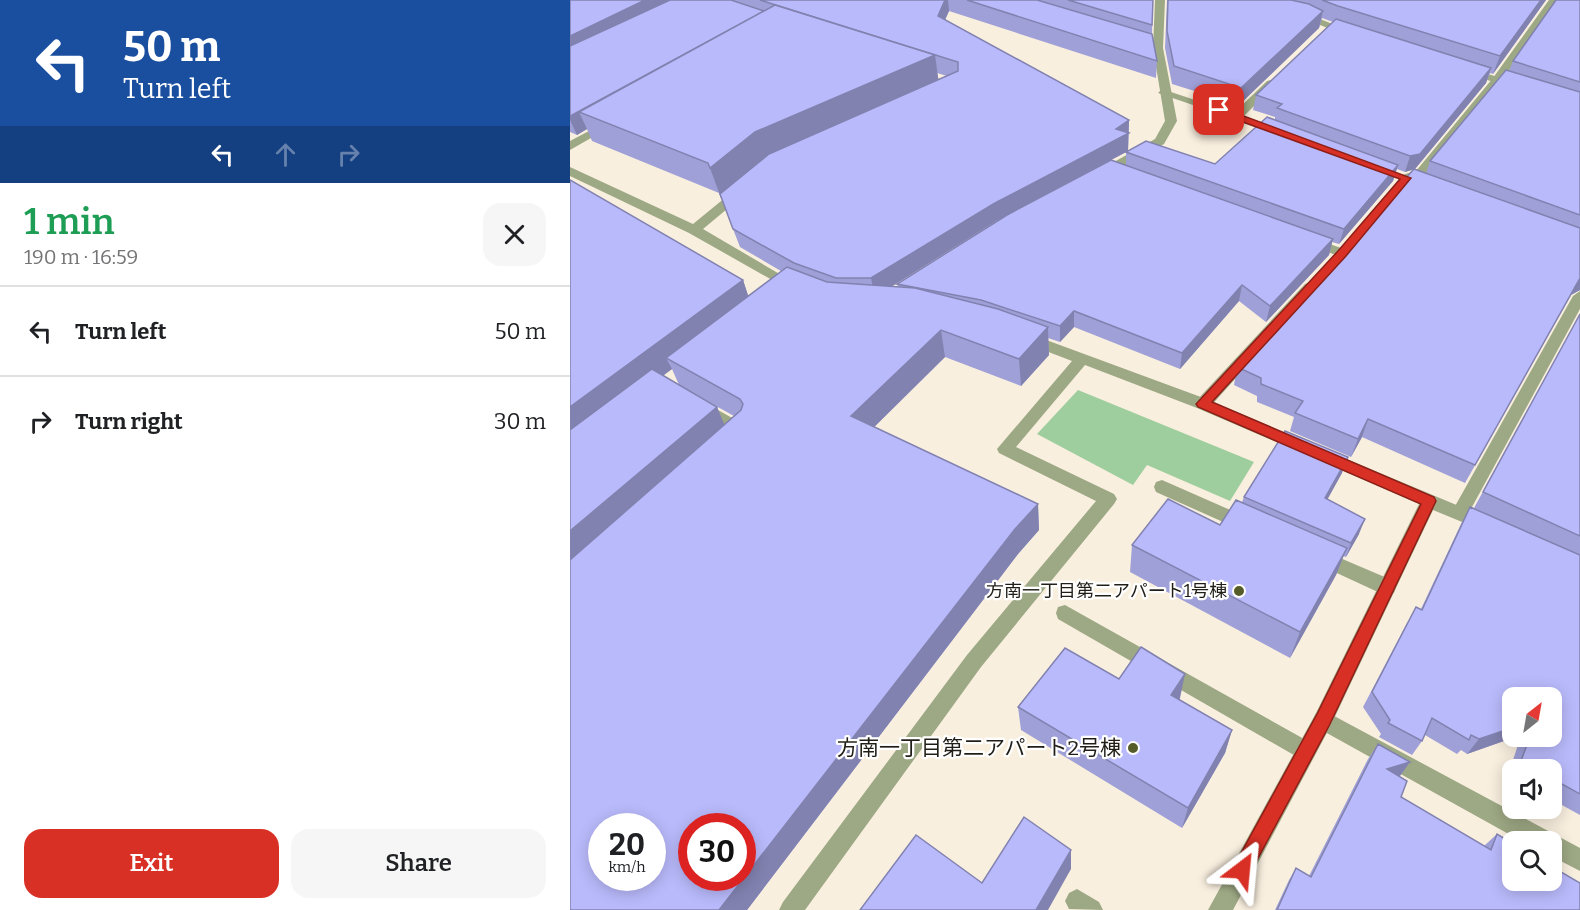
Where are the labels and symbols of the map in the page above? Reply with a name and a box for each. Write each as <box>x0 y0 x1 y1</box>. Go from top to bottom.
pin <box>1193 84 1244 135</box>
place label: 方南一丁目第二アパート1号棟 <box>986 580 1227 602</box>
marker: 方南一丁目第二アパート1号棟 <box>1232 584 1246 598</box>
north arrow <box>1502 687 1562 747</box>
place label: 方南一丁目第二アパート2号棟 <box>837 735 1121 761</box>
marker: 方南一丁目第二アパート2号棟 <box>1126 741 1140 755</box>
speed limit sign: 30 <box>678 813 756 891</box>
position arrow <box>1210 838 1274 902</box>

